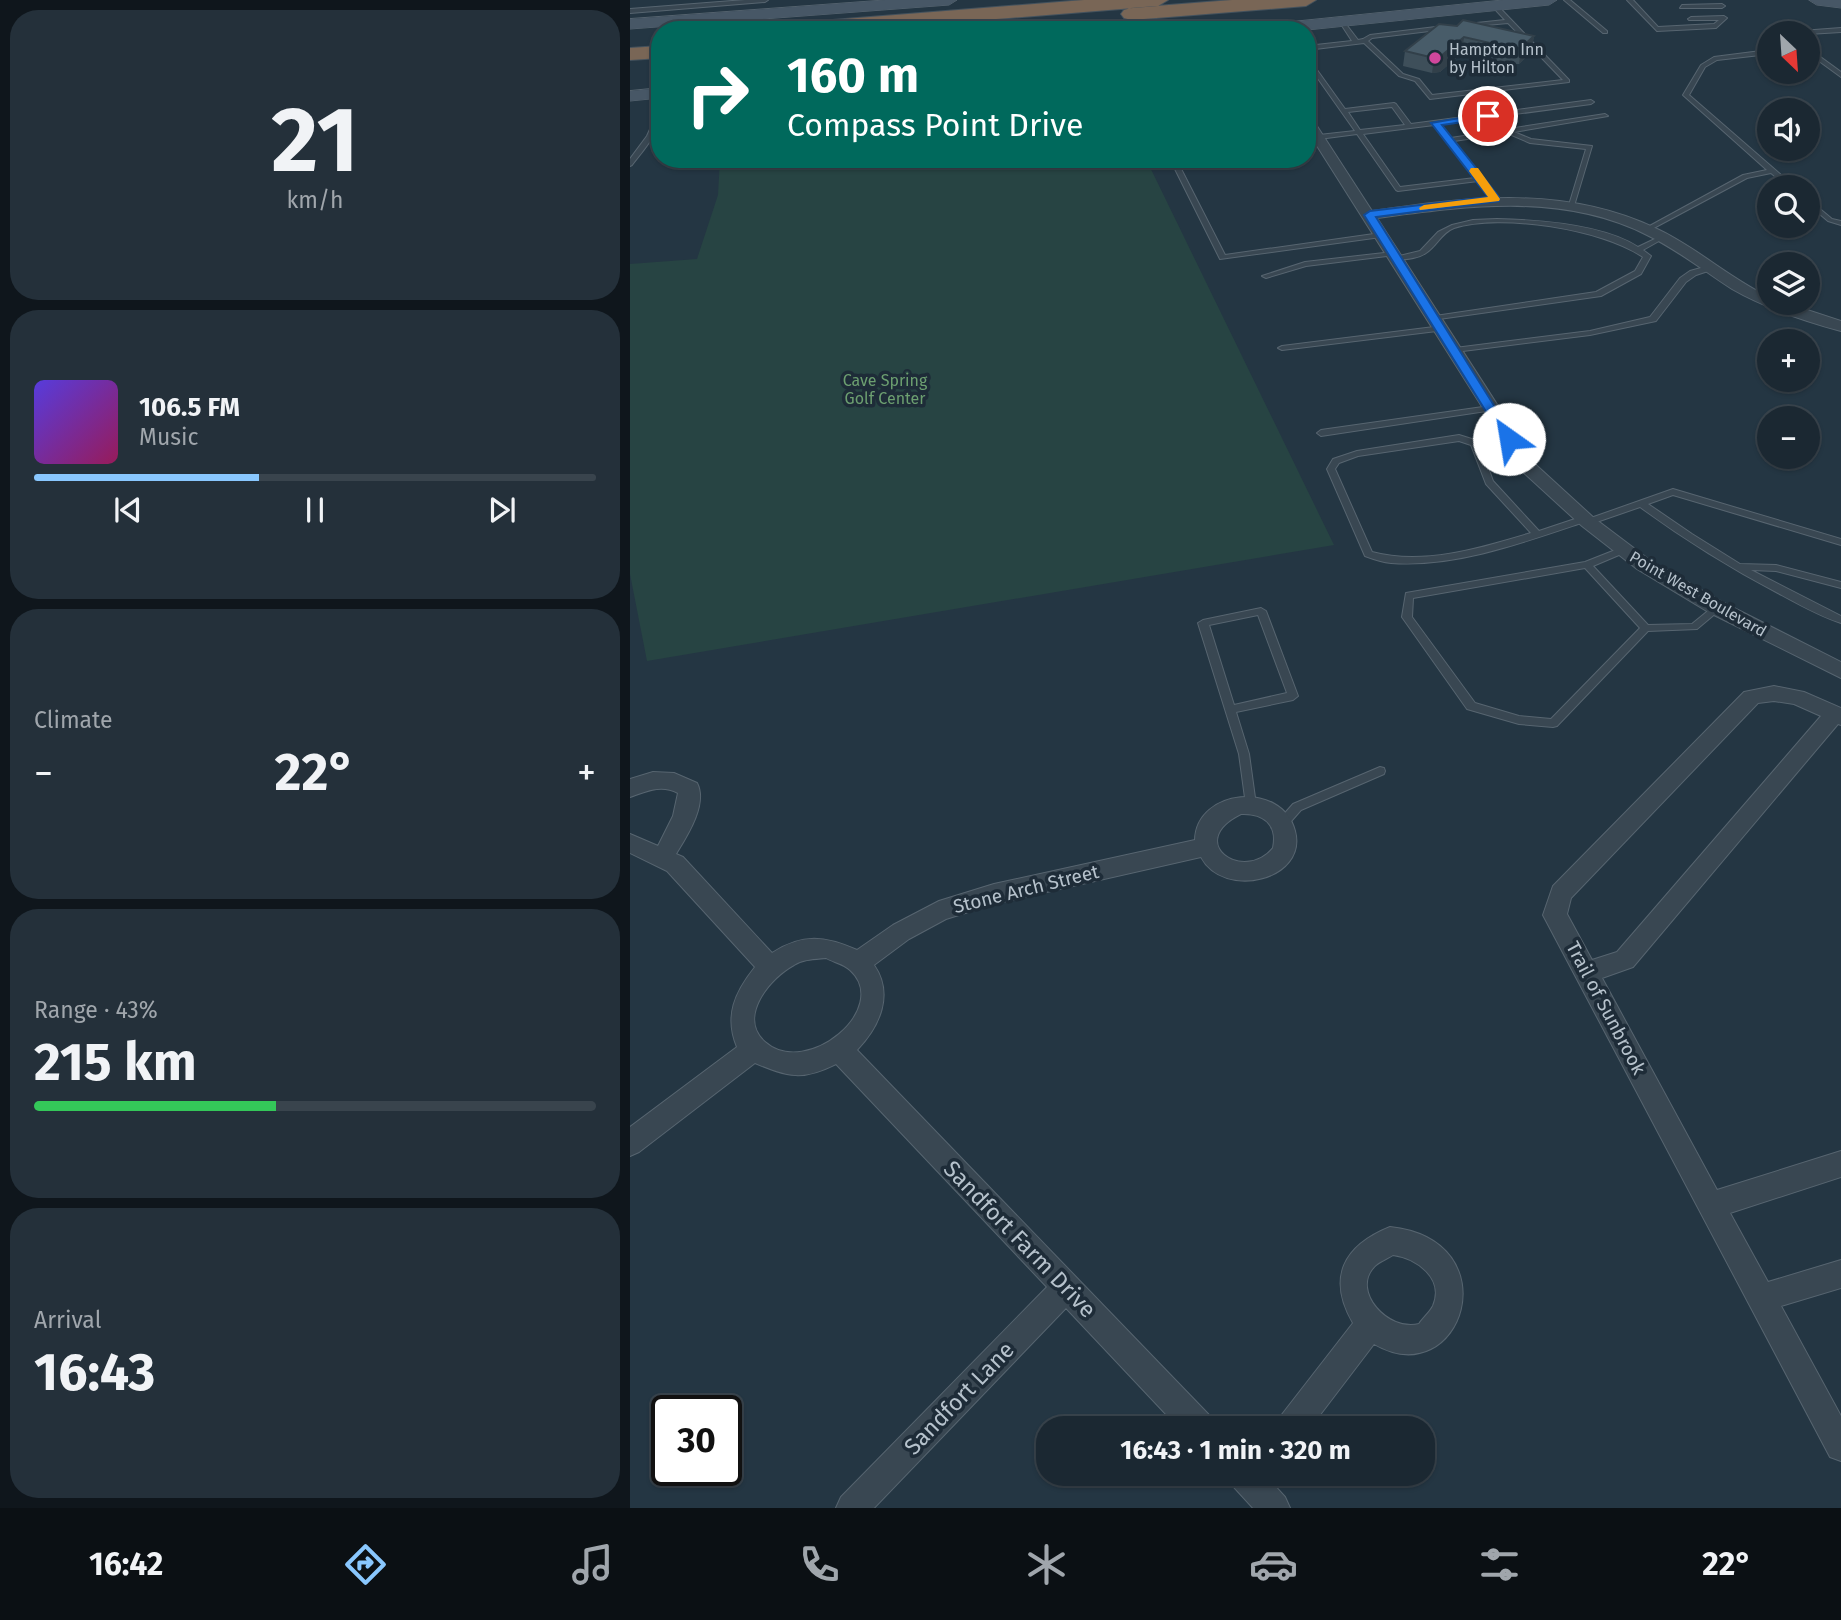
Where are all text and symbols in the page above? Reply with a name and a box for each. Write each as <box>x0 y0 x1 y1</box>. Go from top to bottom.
north arrow <box>1757 21 1820 84</box>
map controls <box>1757 21 1820 469</box>
place label: Hampton Inn by Hilton <box>1449 40 1544 77</box>
text: 160 m <box>787 46 919 105</box>
icon: right <box>672 49 763 140</box>
marker: Hampton Inn by Hilton <box>1427 50 1443 66</box>
text: 21 <box>271 86 359 195</box>
pin <box>1458 86 1518 146</box>
icon: arrive <box>1469 97 1507 135</box>
button: sound <box>1757 98 1820 161</box>
text: Compass Point Drive <box>787 106 1083 144</box>
button: search <box>1757 175 1820 238</box>
text: km/h <box>287 186 343 214</box>
button: layers <box>1757 252 1820 315</box>
button: + <box>1757 329 1820 392</box>
park label: Cave Spring Golf Center <box>843 371 928 408</box>
text: 106.5 FM <box>139 392 240 423</box>
position arrow <box>1472 402 1546 476</box>
button: − <box>1757 406 1820 469</box>
text: Music <box>139 423 199 451</box>
icon: previous <box>109 491 147 529</box>
icon: pause <box>296 491 334 529</box>
icon: next <box>483 491 521 529</box>
street label: Point West Boulevard <box>1626 547 1770 641</box>
text: Climate <box>34 706 113 734</box>
text: 22° <box>275 741 355 804</box>
text: − <box>34 750 53 796</box>
text: + <box>577 750 596 796</box>
street label: Stone Arch Street <box>951 860 1101 918</box>
street label: Trail of Sunbrook <box>1561 938 1651 1079</box>
text: Range · 43% <box>34 996 158 1024</box>
text: 215 km <box>34 1031 197 1094</box>
street label: Sandfort Farm Drive <box>938 1155 1102 1323</box>
text: Arrival <box>34 1306 101 1334</box>
street label: Sandfort Lane <box>898 1336 1020 1460</box>
text: 16:43 <box>34 1341 155 1404</box>
speed limit sign: 30 <box>651 1395 742 1486</box>
text: 16:43 · 1 min · 320 m <box>1120 1435 1351 1466</box>
icon: directions <box>341 1540 390 1589</box>
icon: music <box>568 1540 617 1589</box>
icon: phone <box>795 1540 844 1589</box>
icon: climate <box>1022 1540 1071 1589</box>
icon: car <box>1249 1540 1298 1589</box>
icon: filters <box>1475 1540 1524 1589</box>
text: 16:42 <box>89 1545 163 1583</box>
text: 22° <box>1702 1545 1752 1583</box>

